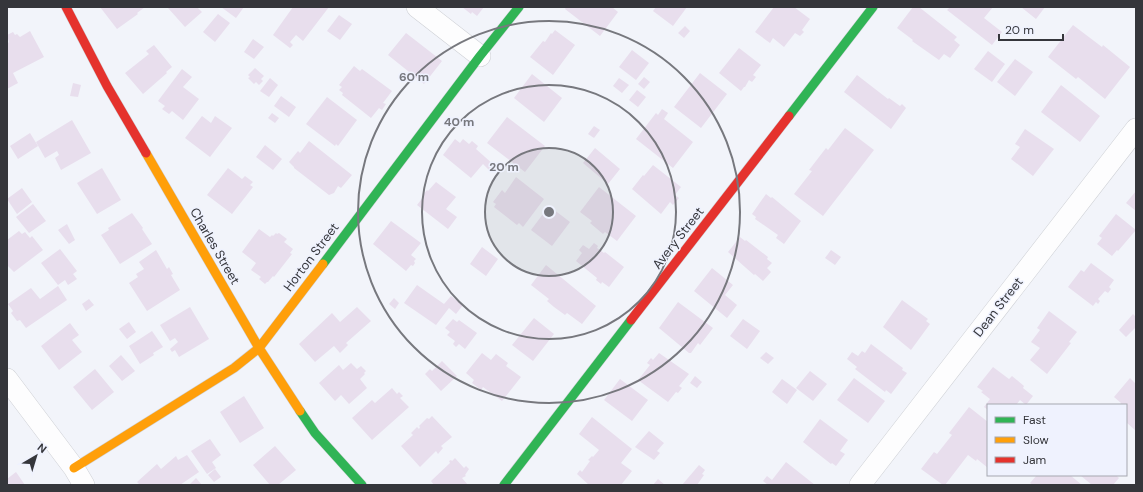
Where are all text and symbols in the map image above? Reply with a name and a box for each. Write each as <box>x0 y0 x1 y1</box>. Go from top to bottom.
scale bar <box>999 16 1063 42</box>
text: 20 m <box>1005 22 1034 38</box>
text: 60 m <box>399 69 429 85</box>
text: 40 m <box>444 114 474 130</box>
text: 20 m <box>489 159 519 175</box>
street label: Avery Street <box>648 204 708 272</box>
street label: Charles Street <box>186 205 244 287</box>
centre of rings <box>542 205 556 219</box>
street label: Horton Street <box>280 219 342 295</box>
street label: Dean Street <box>969 274 1027 340</box>
legend <box>987 404 1127 476</box>
text: Fast <box>1023 412 1046 428</box>
text: Slow <box>1023 432 1049 448</box>
north arrow <box>16 436 56 476</box>
text: N <box>35 440 50 456</box>
text: Jam <box>1023 452 1046 468</box>

